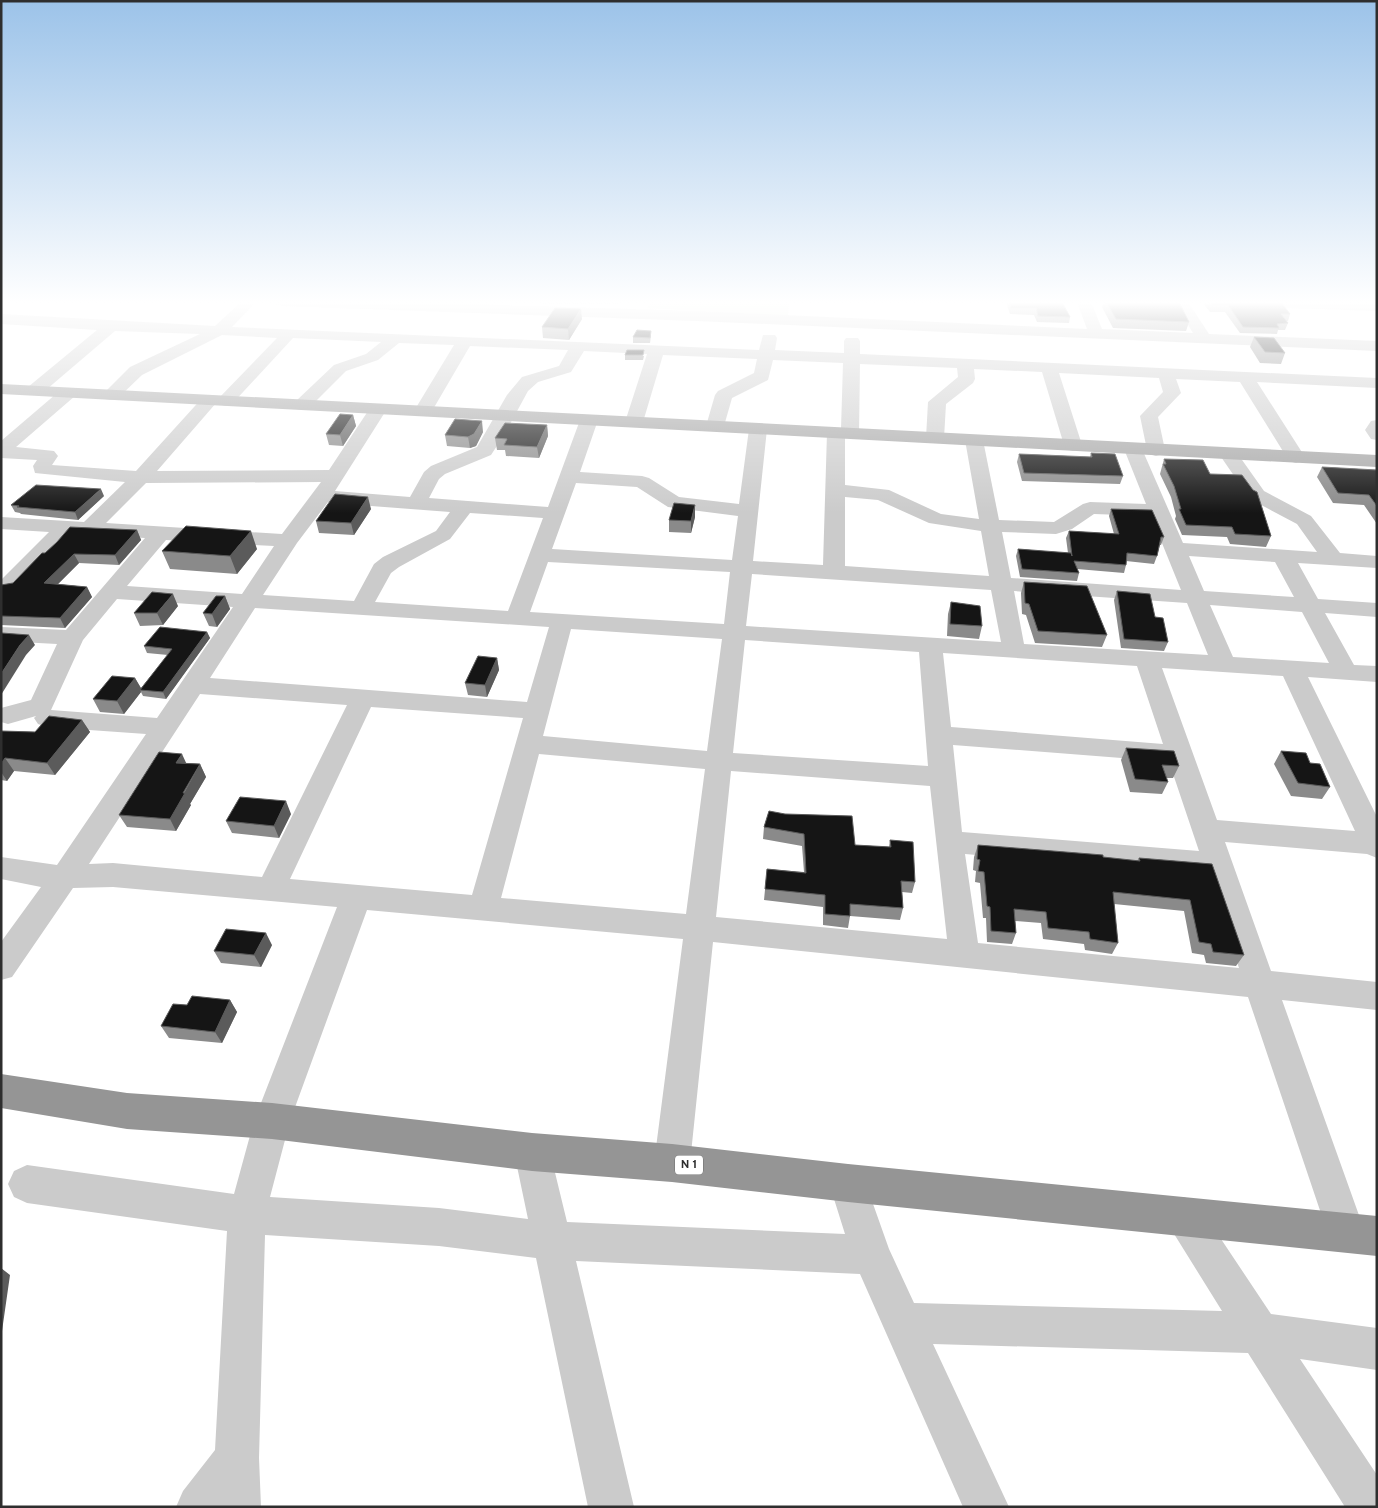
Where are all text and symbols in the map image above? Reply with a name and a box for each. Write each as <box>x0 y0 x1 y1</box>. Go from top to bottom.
road number: N 1 <box>675 1156 703 1174</box>

